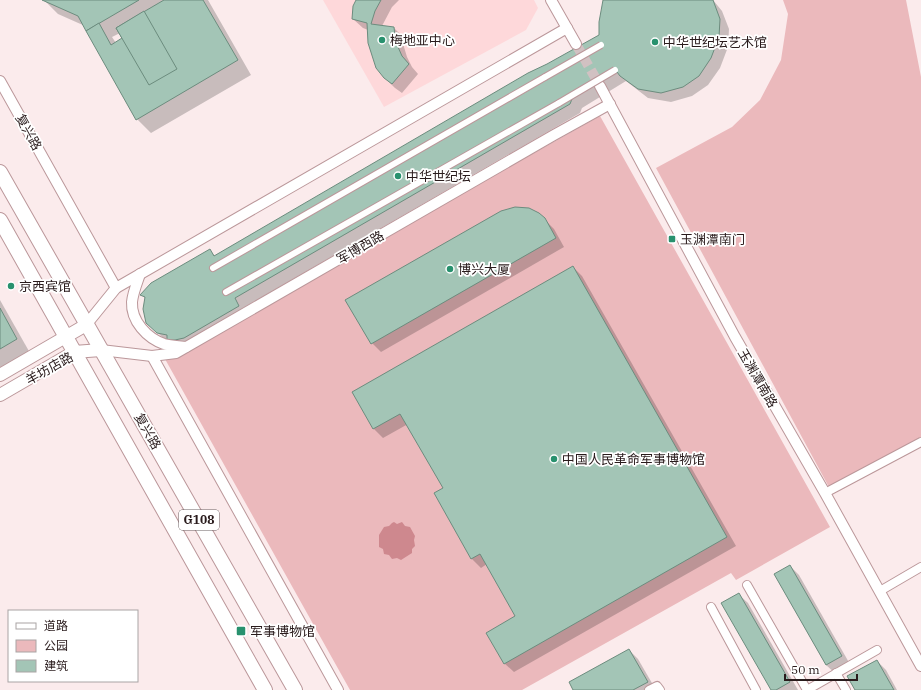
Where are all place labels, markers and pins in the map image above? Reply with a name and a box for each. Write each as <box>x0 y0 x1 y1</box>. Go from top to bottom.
place label: 梅地亚中心 <box>390 32 455 49</box>
place label: 中华世纪坛艺术馆 <box>663 34 767 51</box>
marker: 梅地亚中心 <box>377 35 387 45</box>
marker: 中华世纪坛艺术馆 <box>650 37 660 47</box>
place label: 中华世纪坛 <box>406 168 471 185</box>
marker: 中华世纪坛 <box>393 171 403 181</box>
place label: 玉渊潭南门 <box>680 231 745 248</box>
marker: 玉渊潭南门 <box>667 234 677 244</box>
place label: 博兴大厦 <box>458 261 510 278</box>
marker: 博兴大厦 <box>445 264 455 274</box>
place label: 京西宾馆 <box>19 278 71 295</box>
marker: 京西宾馆 <box>6 281 16 291</box>
place label: 中国人民革命军事博物馆 <box>562 451 705 468</box>
marker: 中国人民革命军事博物馆 <box>549 454 559 464</box>
place label: 军事博物馆 <box>250 623 315 640</box>
marker: 军事博物馆 <box>235 625 247 637</box>

